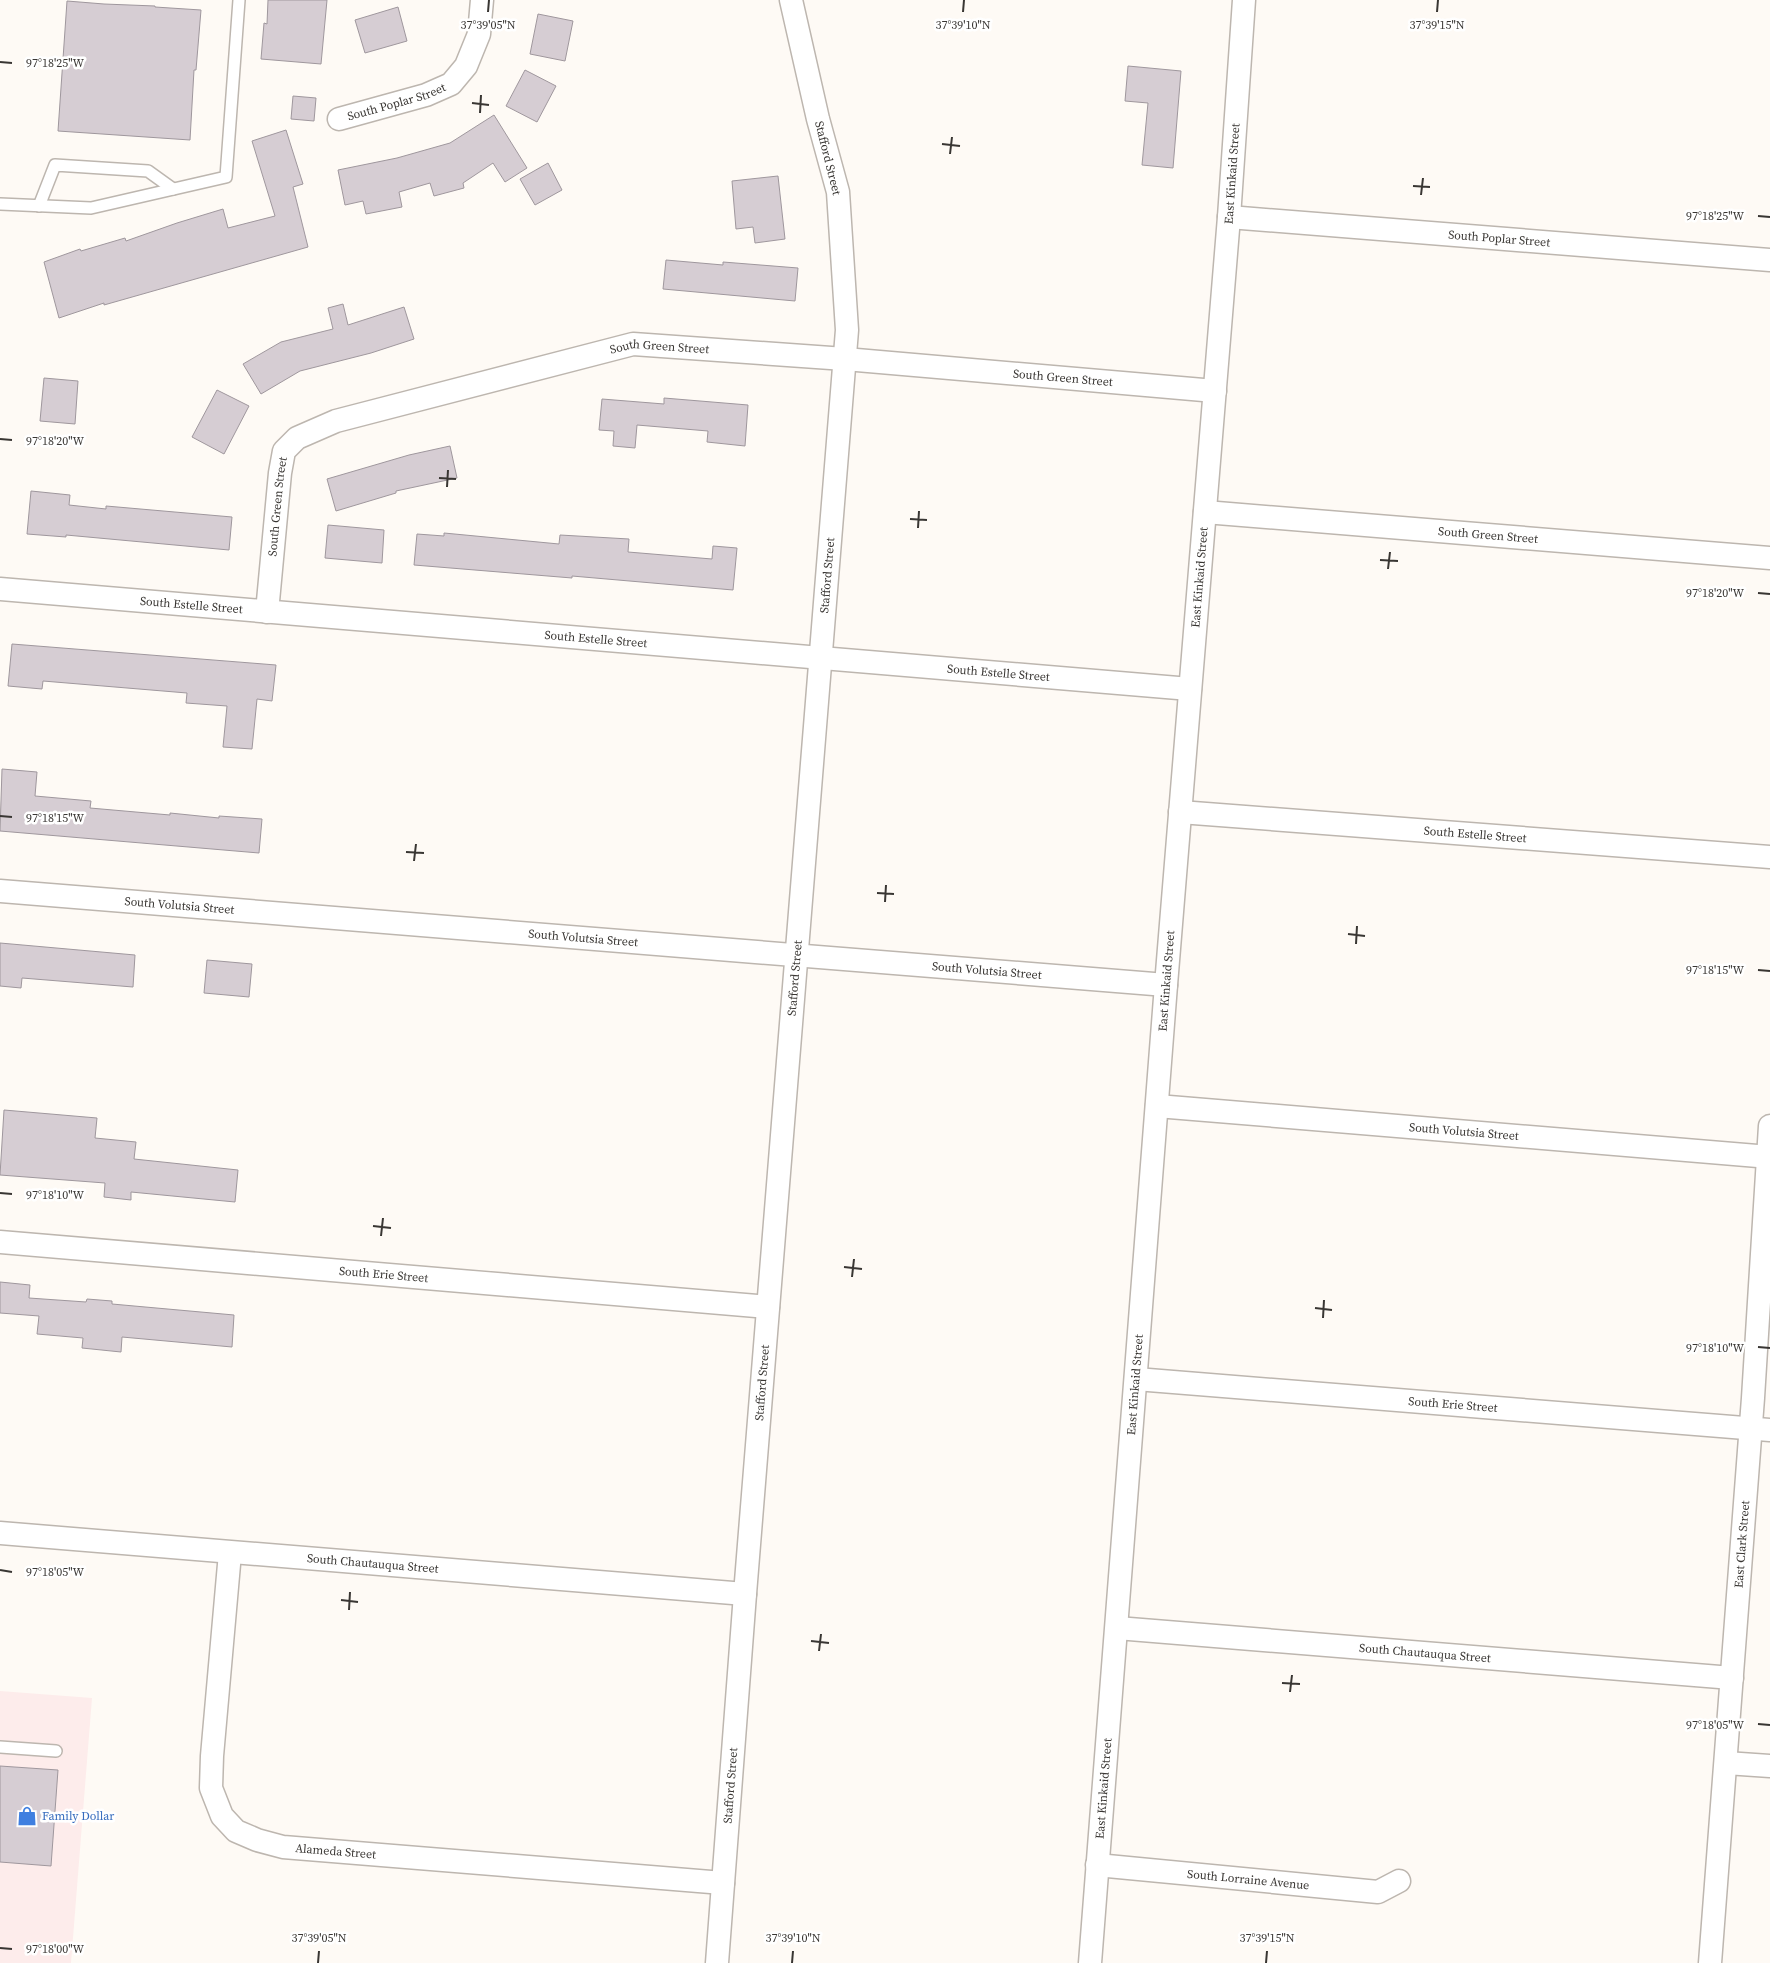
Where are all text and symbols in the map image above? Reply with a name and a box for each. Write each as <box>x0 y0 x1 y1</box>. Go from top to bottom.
text: 37°39'05"N <box>460 17 516 33</box>
text: 37°39'10"N <box>935 17 991 33</box>
text: 37°39'15"N <box>1409 17 1465 33</box>
text: 97°18'25"W <box>26 55 84 71</box>
street label: South Poplar Street <box>345 79 448 124</box>
street label: Stafford Street <box>811 119 845 197</box>
street label: East Kinkaid Street <box>1220 123 1243 225</box>
text: 97°18'25"W <box>1686 208 1744 224</box>
street label: South Poplar Street <box>1448 226 1551 251</box>
street label: South Green Street <box>608 336 710 358</box>
street label: South Green Street <box>1012 366 1114 390</box>
text: 97°18'20"W <box>26 433 84 449</box>
street label: South Green Street <box>264 455 291 557</box>
street label: South Green Street <box>1438 523 1539 547</box>
street label: East Kinkaid Street <box>1187 526 1212 628</box>
street label: Stafford Street <box>816 537 838 614</box>
text: 97°18'20"W <box>1686 585 1744 601</box>
street label: South Estelle Street <box>139 593 243 617</box>
street label: South Estelle Street <box>544 627 648 651</box>
street label: South Estelle Street <box>946 661 1051 685</box>
text: 97°18'15"W <box>26 810 84 826</box>
street label: South Estelle Street <box>1423 823 1527 846</box>
street label: South Volutsia Street <box>124 893 235 918</box>
street label: South Volutsia Street <box>528 926 639 950</box>
street label: East Kinkaid Street <box>1154 930 1178 1032</box>
street label: Stafford Street <box>784 939 806 1017</box>
street label: South Volutsia Street <box>931 958 1042 983</box>
text: 97°18'15"W <box>1686 962 1744 978</box>
street label: South Volutsia Street <box>1408 1119 1520 1144</box>
text: 97°18'10"W <box>26 1187 84 1203</box>
street label: South Erie Street <box>338 1263 429 1286</box>
street label: East Kinkaid Street <box>1123 1334 1147 1436</box>
text: 97°18'10"W <box>1686 1340 1744 1356</box>
street label: Stafford Street <box>751 1344 773 1421</box>
street label: South Erie Street <box>1408 1393 1498 1416</box>
street label: East Clark Street <box>1731 1500 1753 1589</box>
street label: South Chautauqua Street <box>306 1550 439 1577</box>
text: 97°18'05"W <box>26 1564 84 1580</box>
street label: South Chautauqua Street <box>1359 1640 1492 1666</box>
text: 97°18'05"W <box>1686 1717 1744 1733</box>
street label: East Kinkaid Street <box>1092 1737 1115 1840</box>
street label: Stafford Street <box>720 1747 741 1824</box>
shop icon: Family Dollar <box>16 1805 38 1827</box>
place label: Family Dollar <box>42 1808 114 1824</box>
street label: Alameda Street <box>295 1840 377 1863</box>
street label: South Lorraine Avenue <box>1186 1866 1310 1893</box>
text: 37°39'05"N <box>291 1930 347 1946</box>
text: 37°39'10"N <box>765 1930 821 1946</box>
text: 37°39'15"N <box>1239 1930 1295 1946</box>
text: 97°18'00"W <box>26 1941 84 1957</box>

